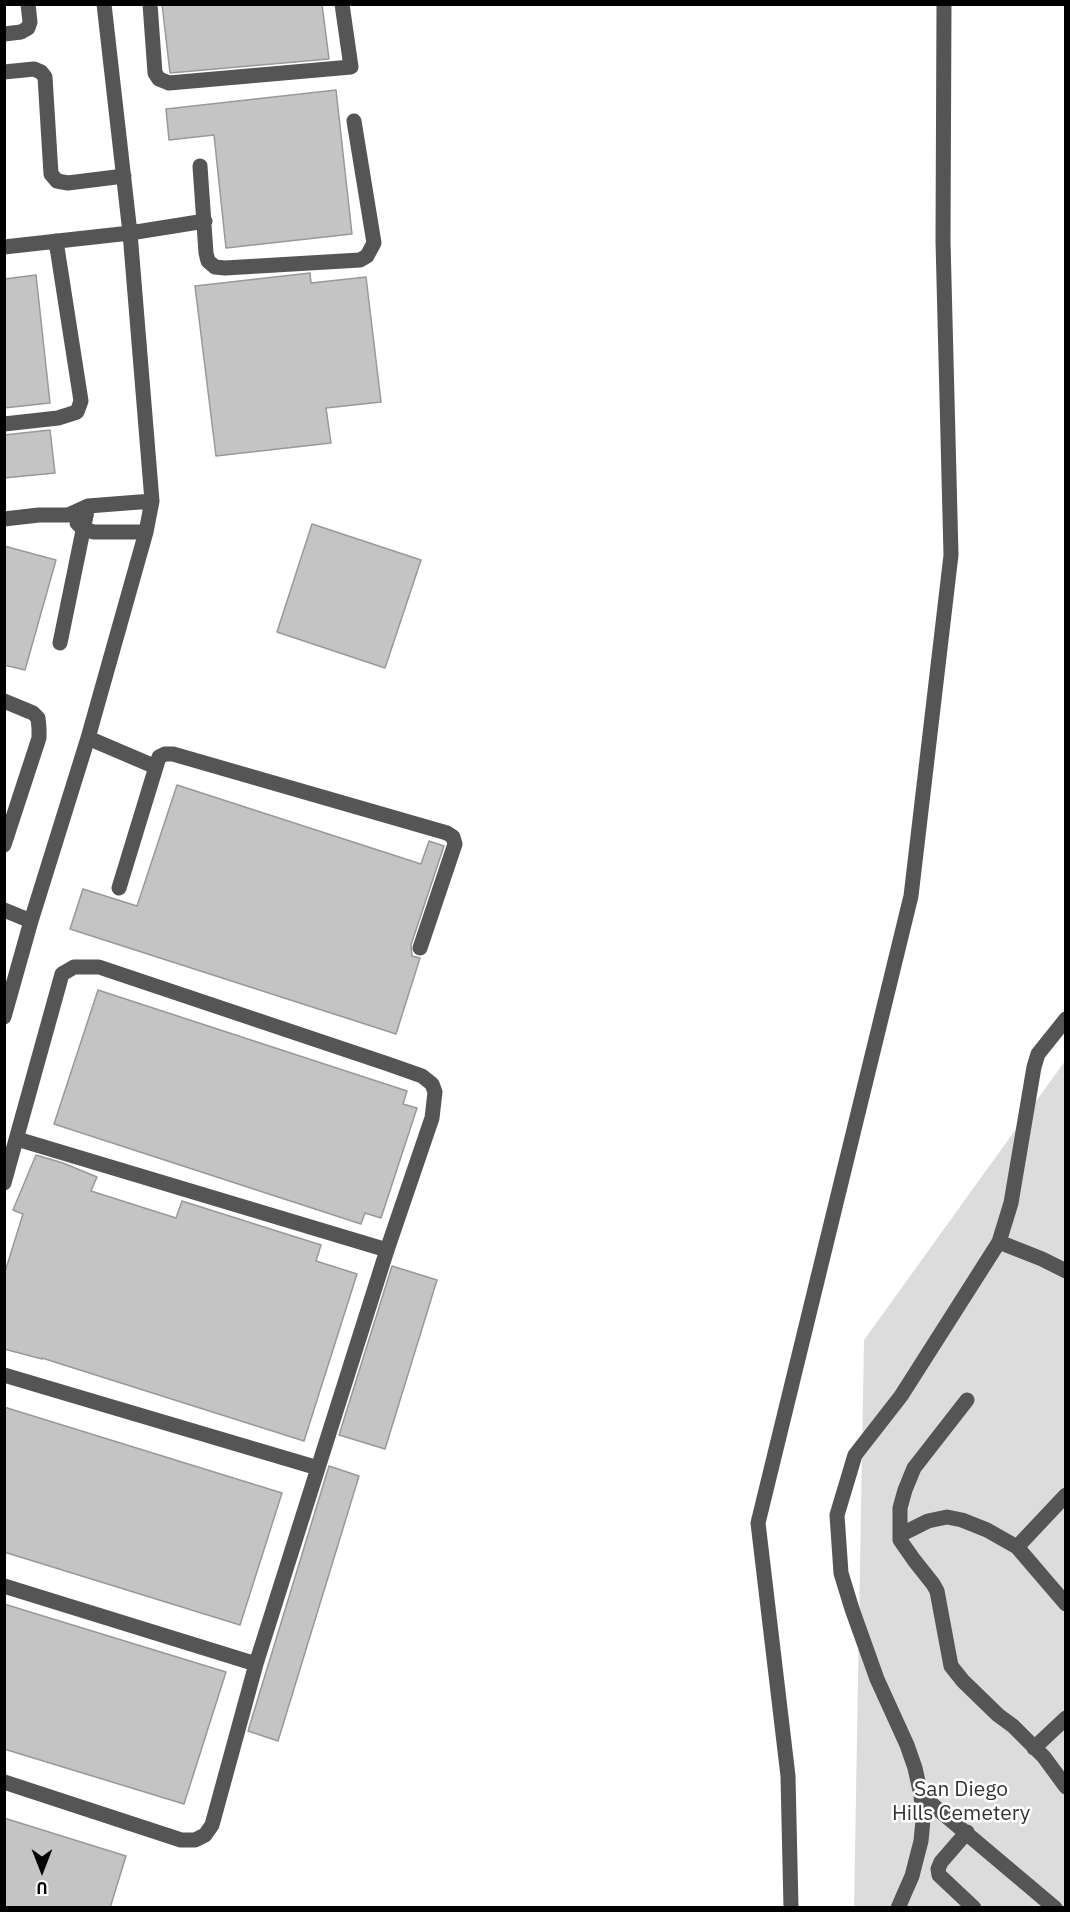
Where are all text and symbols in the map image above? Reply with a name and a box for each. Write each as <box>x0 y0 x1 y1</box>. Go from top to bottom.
park label: San Diego Hills Cemetery <box>892 1777 1030 1827</box>
north arrow <box>12 1840 72 1900</box>
text: U <box>36 1878 48 1898</box>

